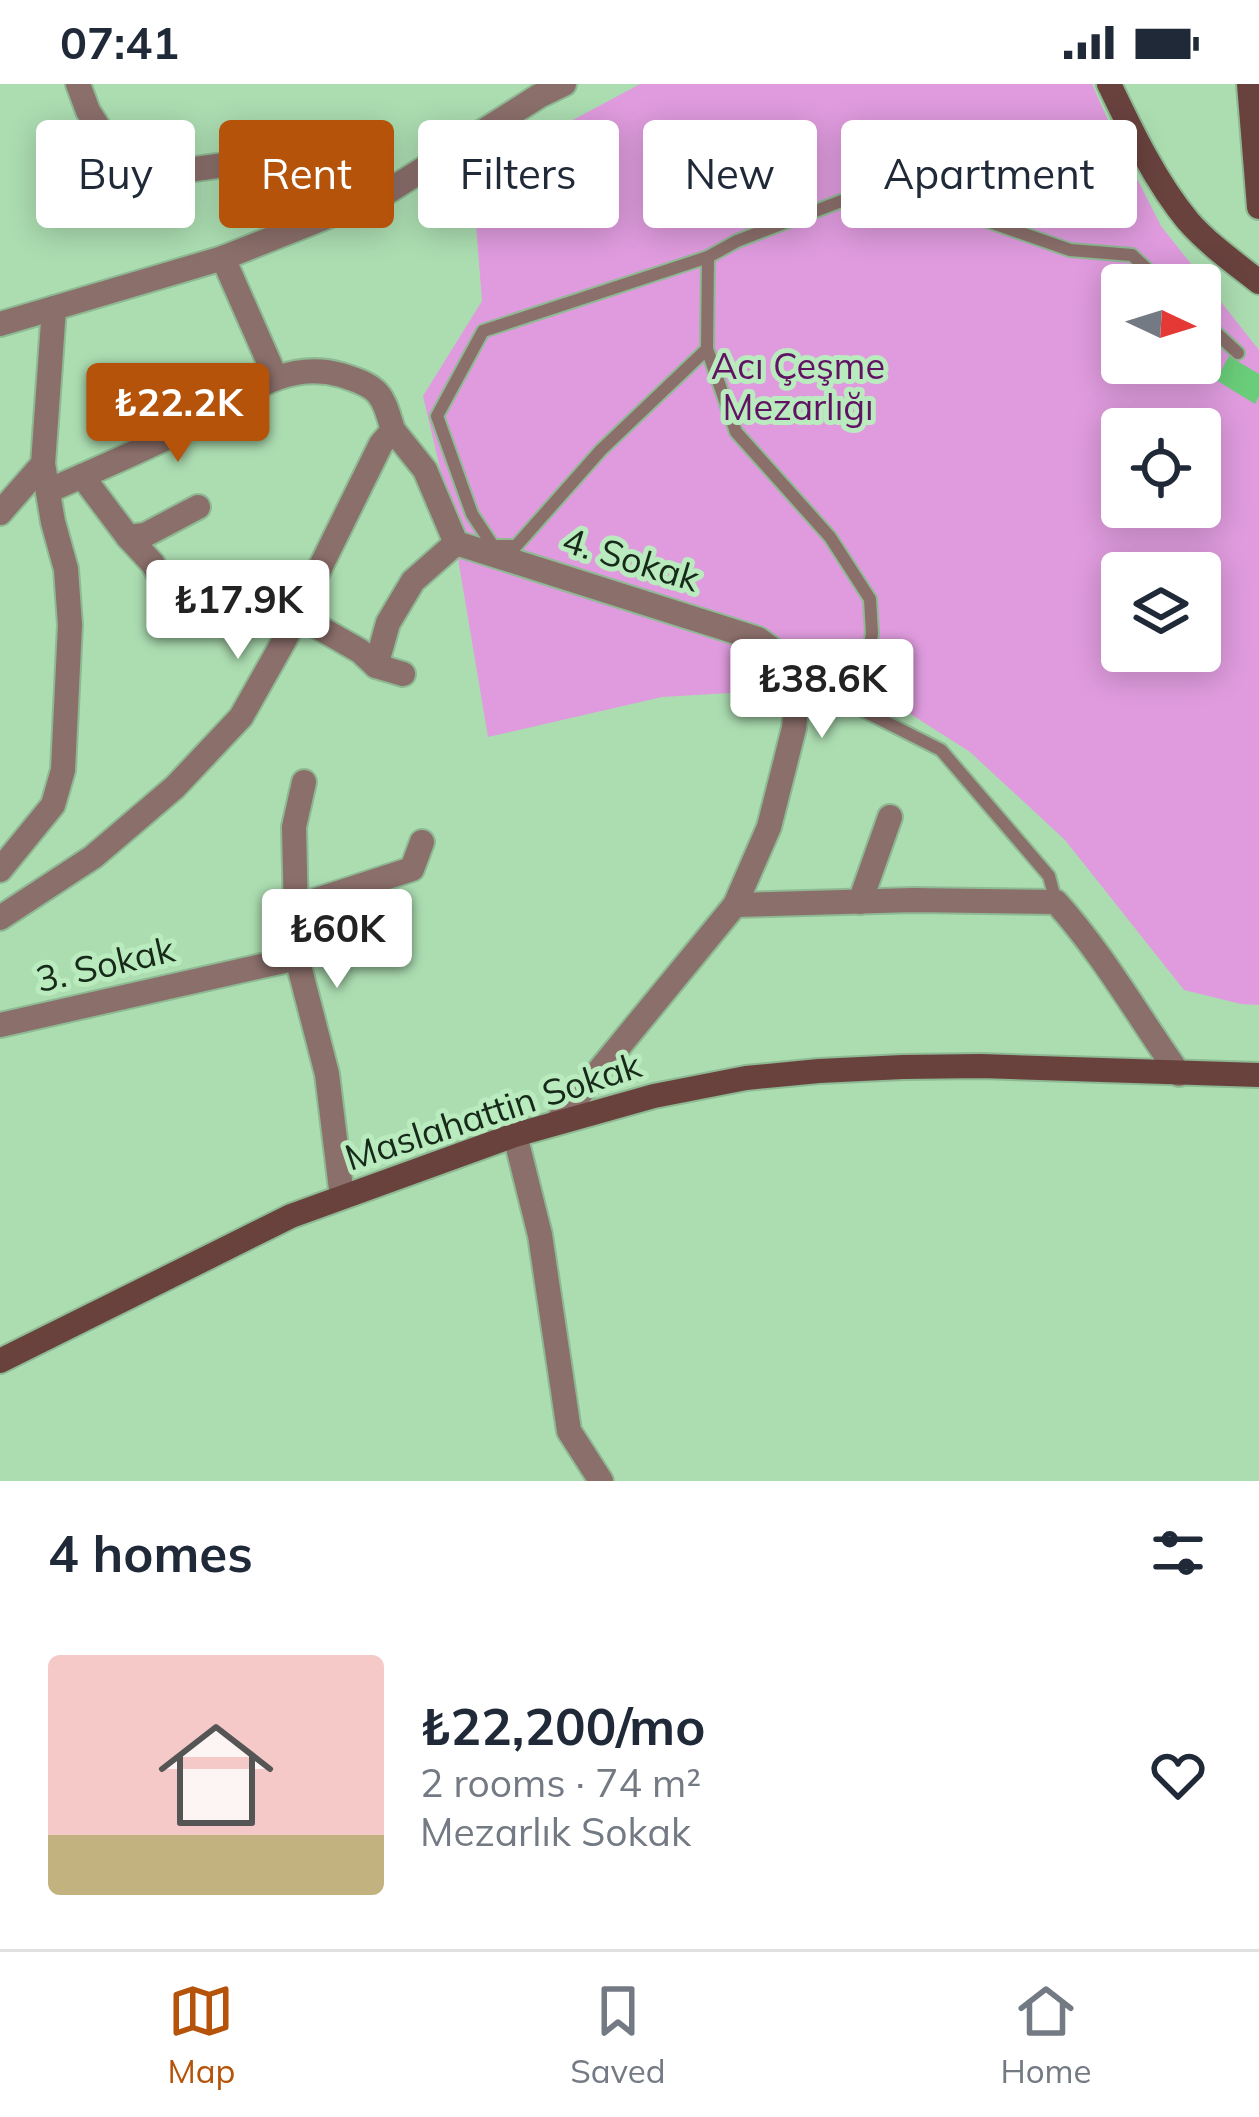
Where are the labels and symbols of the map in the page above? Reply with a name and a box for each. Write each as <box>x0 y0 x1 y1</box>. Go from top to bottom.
north arrow <box>1101 264 1221 384</box>
park label: Acı Çeşme Mezarlığı <box>711 343 885 429</box>
pin: ₺22.2K <box>80 363 276 465</box>
street label: 4. Sokak <box>557 516 705 601</box>
pin: ₺17.9K <box>140 560 336 662</box>
pin: ₺38.6K <box>724 639 920 741</box>
pin: ₺60K <box>266 889 408 991</box>
street label: 3. Sokak <box>31 926 179 1001</box>
street label: Maslahattin Sokak <box>339 1041 647 1180</box>

